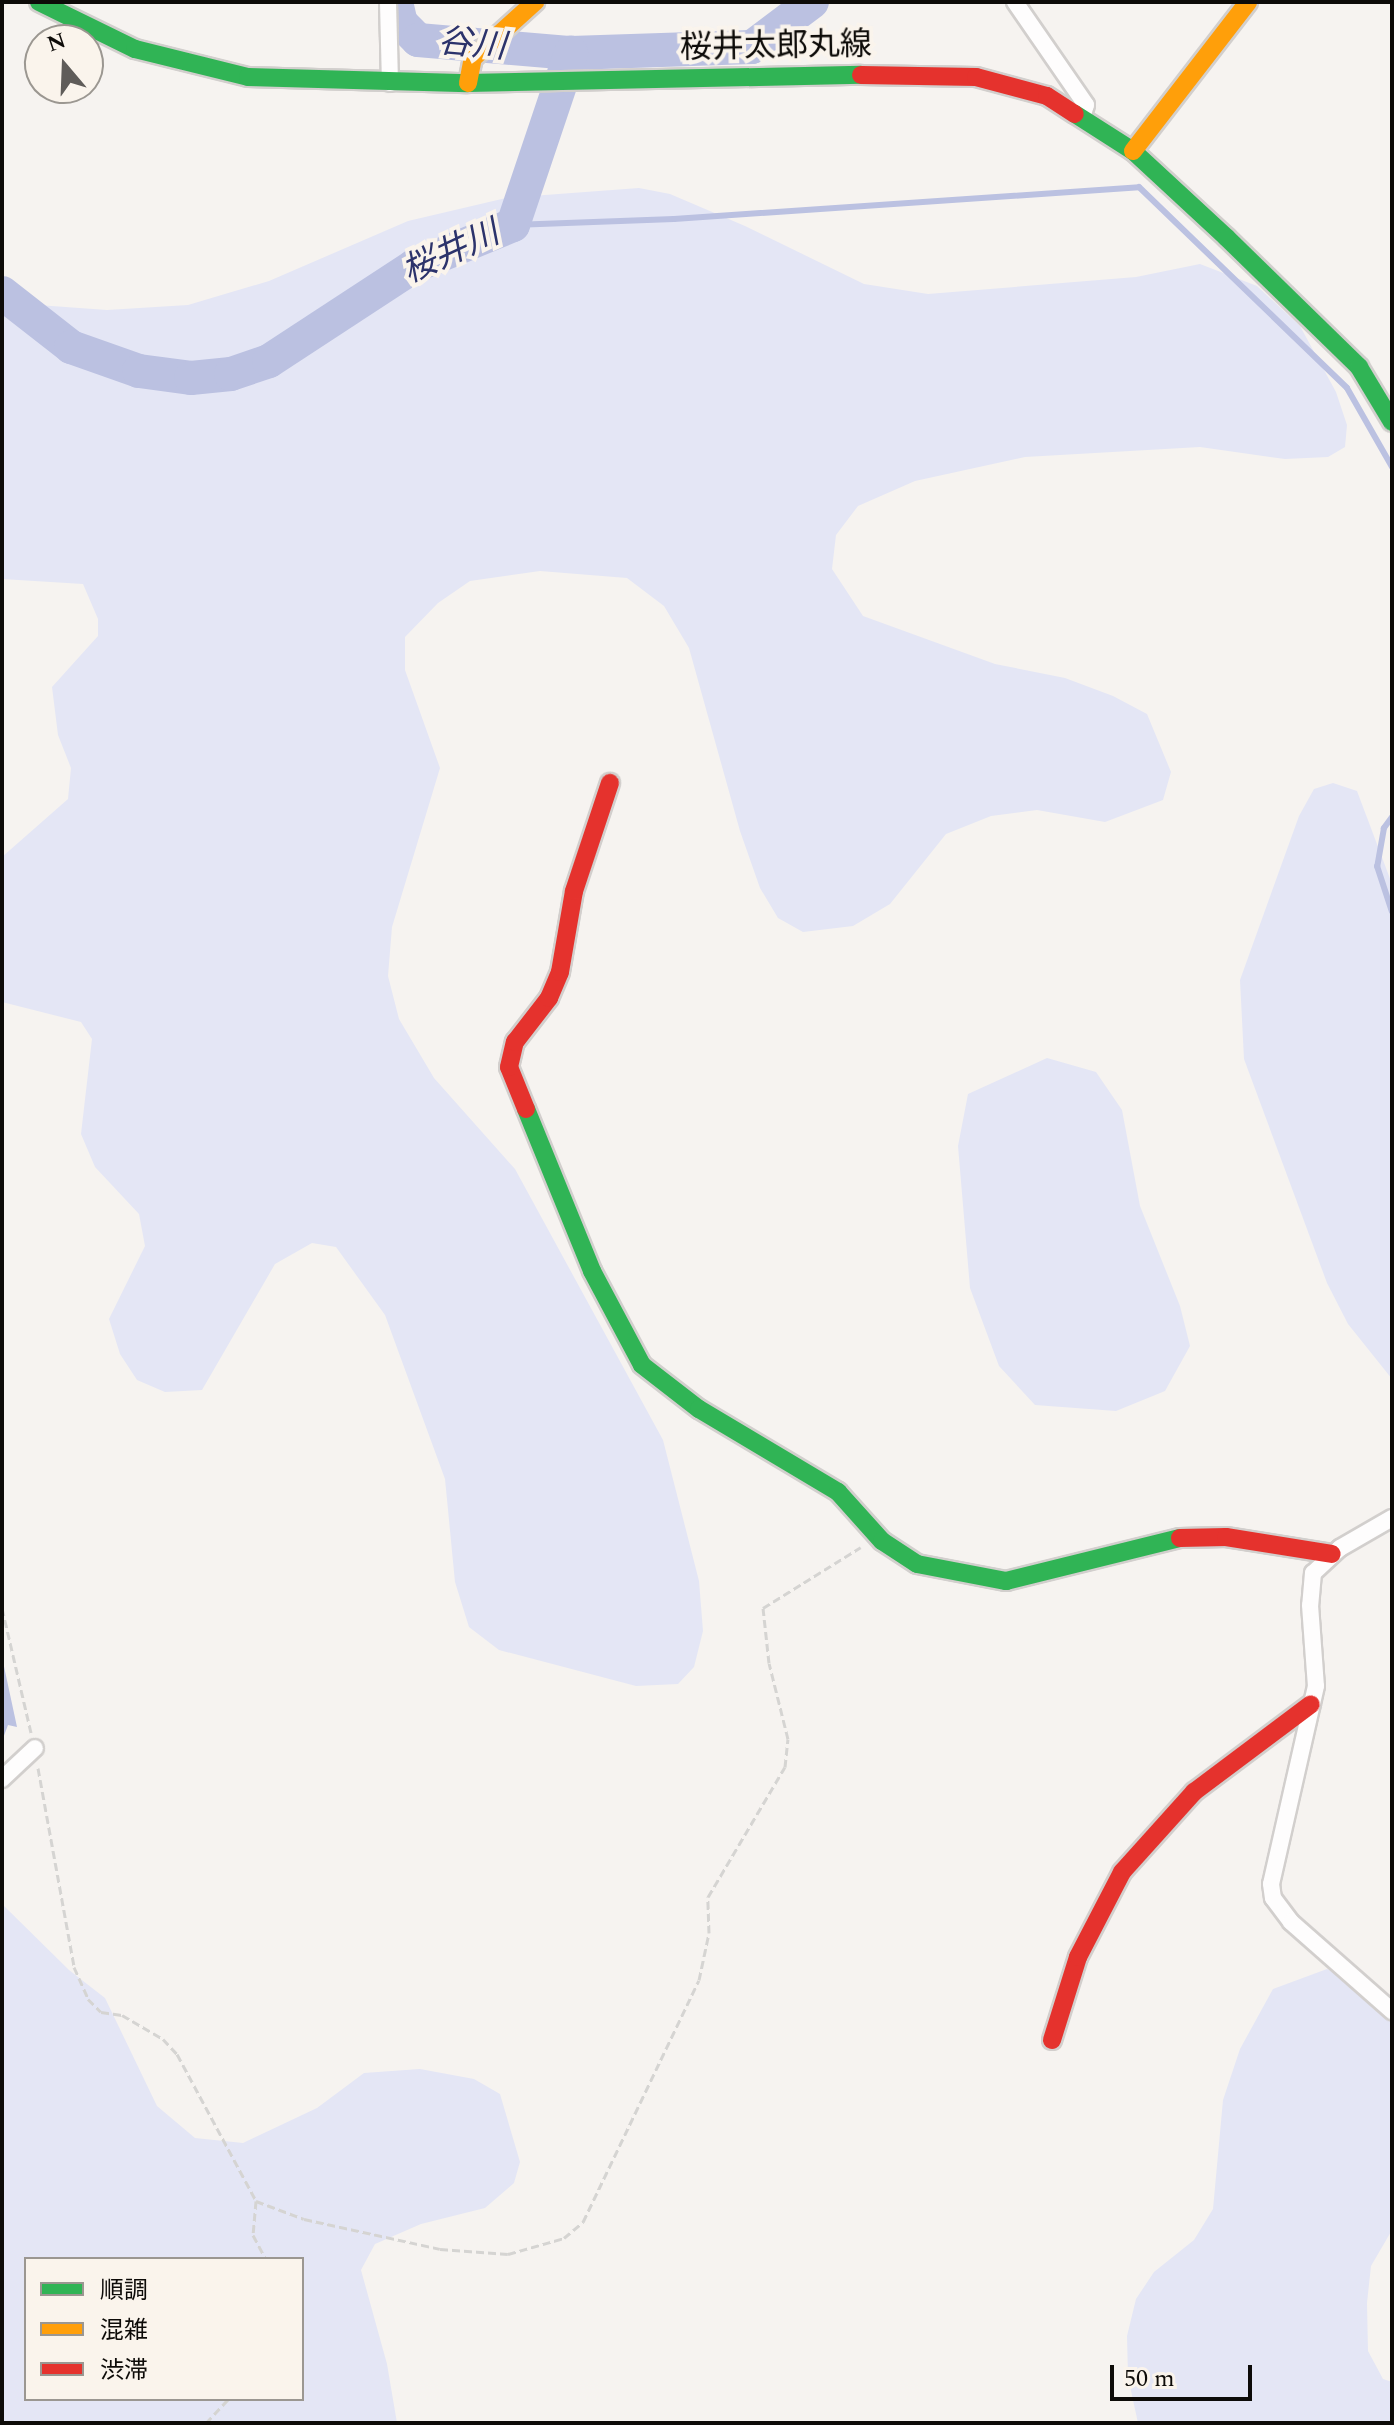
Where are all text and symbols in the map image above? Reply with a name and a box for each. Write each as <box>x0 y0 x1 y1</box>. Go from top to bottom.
water label: 谷川 <box>436 22 508 68</box>
north arrow <box>24 24 104 104</box>
text: N <box>43 24 71 61</box>
street label: 桜井太郎丸線 <box>680 26 872 68</box>
water label: 桜井川 <box>396 213 506 293</box>
legend <box>24 2257 304 2401</box>
text: 順調 <box>100 2273 148 2309</box>
text: 混雑 <box>100 2313 148 2349</box>
scale bar <box>1114 2349 1256 2399</box>
text: 渋滞 <box>100 2353 148 2389</box>
text: 50 m <box>1124 2361 1175 2397</box>

